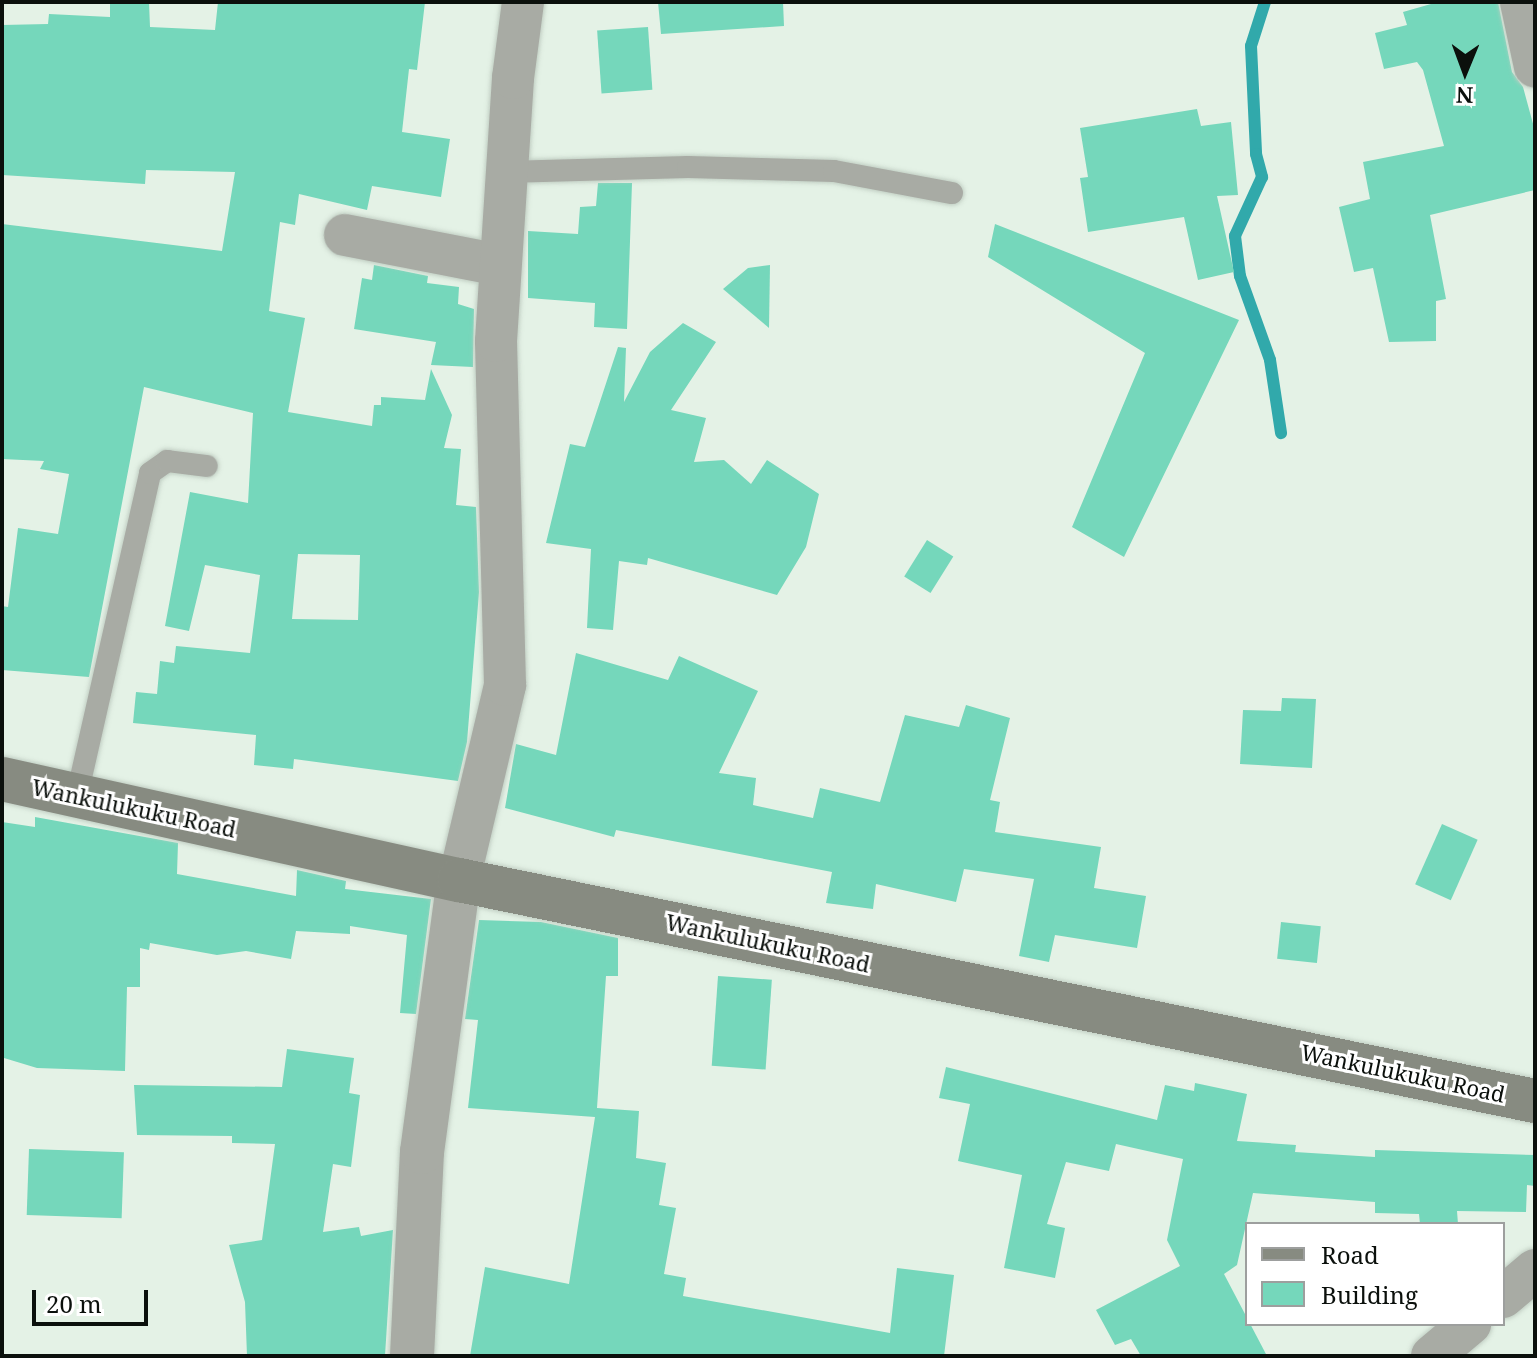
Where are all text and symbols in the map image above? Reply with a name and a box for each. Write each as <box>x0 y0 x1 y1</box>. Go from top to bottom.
north arrow <box>1425 32 1505 112</box>
text: N <box>1456 81 1474 111</box>
street label: Wankulukuku Road <box>29 773 239 843</box>
street label: Wankulukuku Road <box>663 908 873 978</box>
street label: Wankulukuku Road <box>1298 1038 1508 1108</box>
legend <box>1245 1222 1505 1326</box>
text: Road <box>1321 1238 1379 1271</box>
scale bar <box>36 1274 152 1324</box>
text: Building <box>1321 1278 1418 1311</box>
text: 20 m <box>46 1287 102 1320</box>

